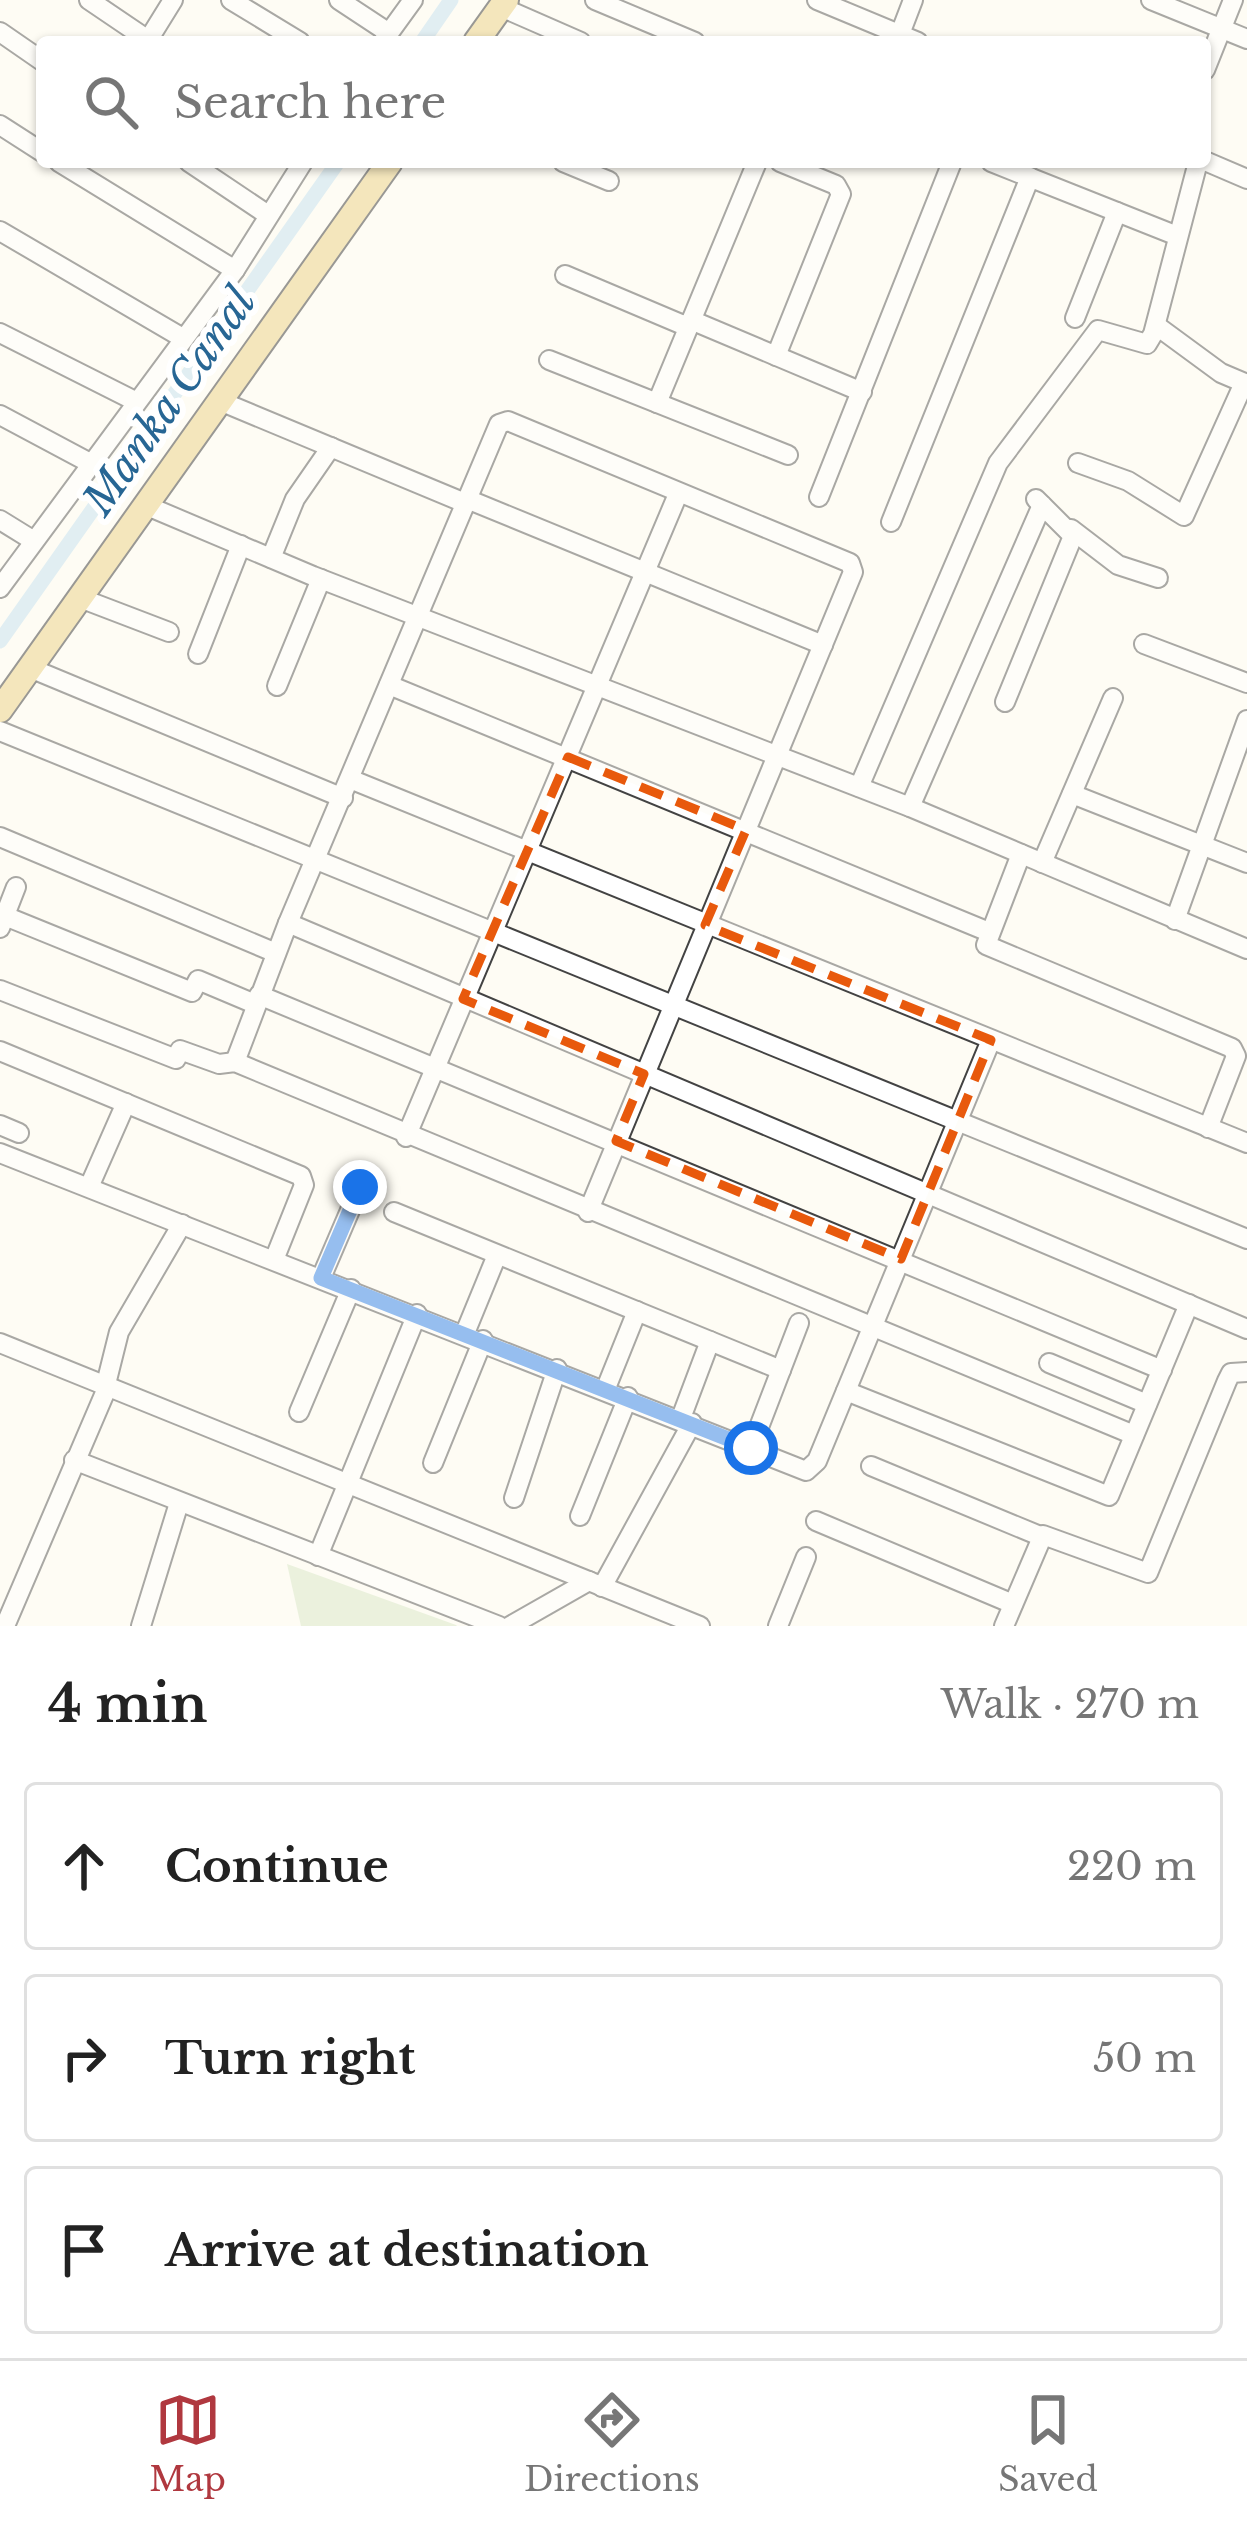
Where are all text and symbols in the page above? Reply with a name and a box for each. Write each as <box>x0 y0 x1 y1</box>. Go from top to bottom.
search box <box>36 36 1211 168</box>
icon: search <box>78 69 144 135</box>
text: Search here <box>174 74 446 130</box>
water label: Manka Canal <box>70 277 267 526</box>
route end <box>333 1160 387 1214</box>
route start <box>724 1421 778 1475</box>
text: 4 min <box>48 1673 207 1736</box>
text: Walk · 270 m <box>941 1680 1199 1729</box>
icon: ahead <box>51 1833 117 1899</box>
text: Continue <box>165 1838 389 1894</box>
text: 220 m <box>1067 1842 1196 1891</box>
icon: right <box>51 2025 117 2091</box>
text: Turn right <box>165 2030 415 2086</box>
text: 50 m <box>1093 2034 1196 2083</box>
icon: arrive <box>51 2217 117 2283</box>
text: Arrive at destination <box>165 2222 649 2278</box>
tab: Map <box>149 2387 226 2500</box>
tab: Directions <box>524 2387 700 2500</box>
tab: Saved <box>998 2387 1098 2500</box>

